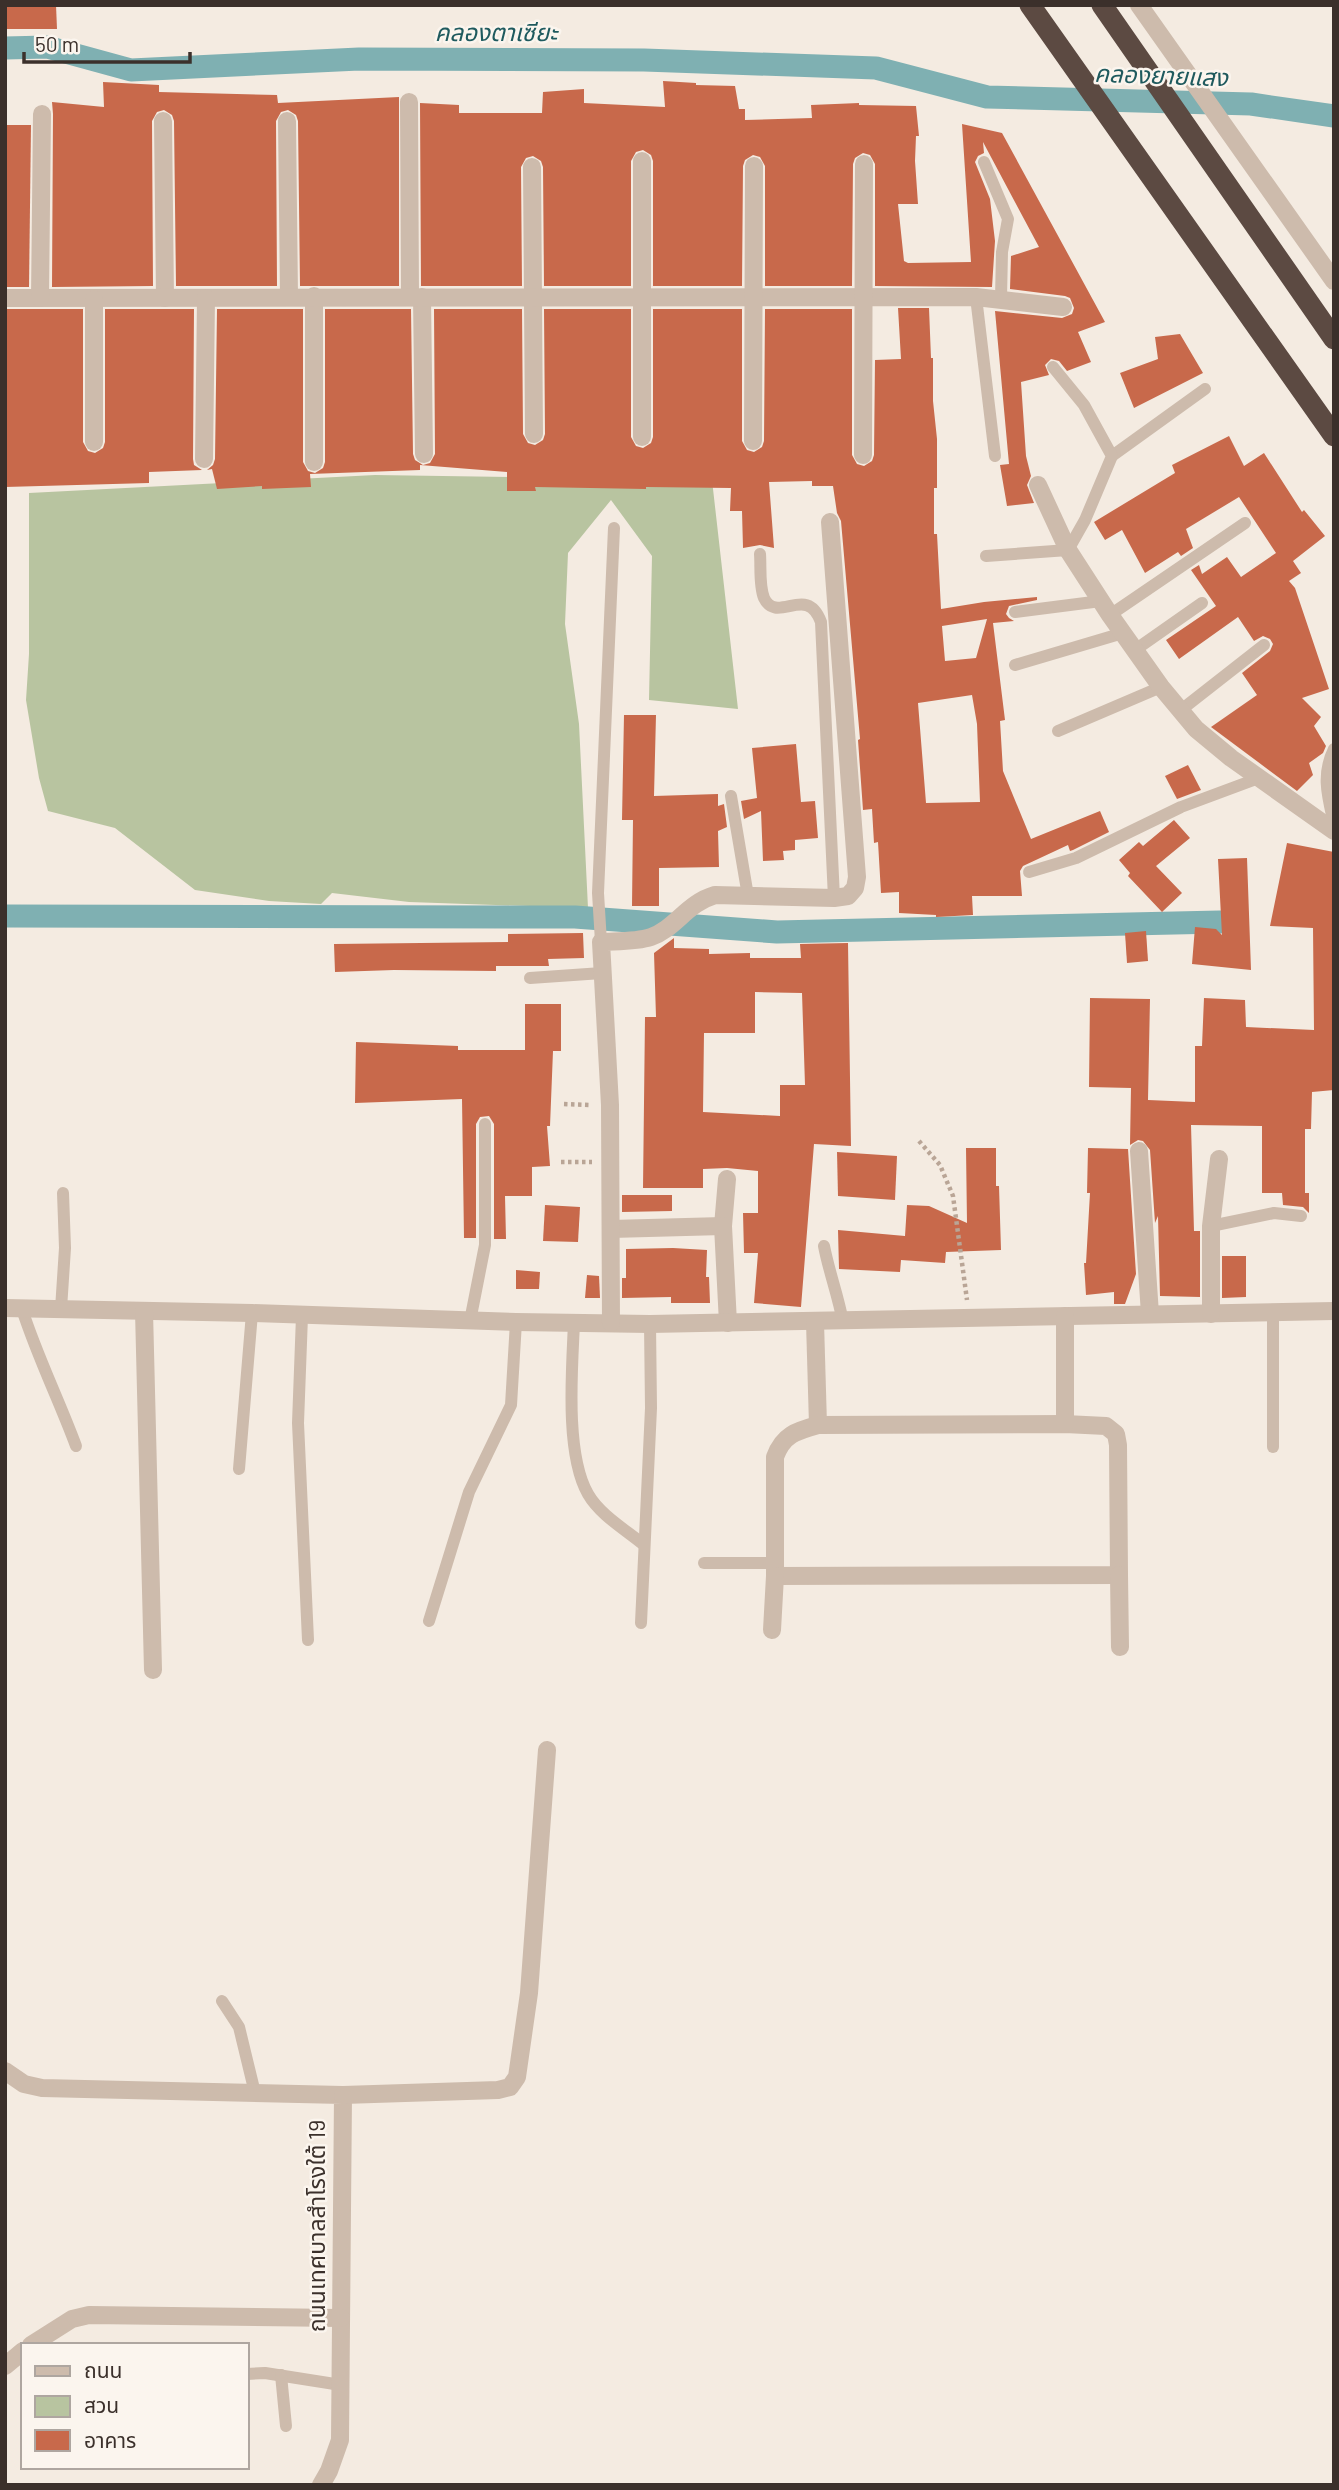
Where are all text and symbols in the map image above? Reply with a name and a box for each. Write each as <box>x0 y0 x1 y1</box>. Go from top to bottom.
water label: คลองตาเซียะ <box>435 17 559 46</box>
scale bar <box>24 21 191 65</box>
text: 50 m <box>35 31 79 56</box>
water label: คลองยายแสง <box>1094 58 1229 91</box>
street label: ถนนเทศบาลสำโรงใต้ 19 <box>302 2120 330 2332</box>
legend <box>21 2343 248 2469</box>
text: ถนน <box>84 2357 122 2382</box>
text: สวน <box>84 2392 119 2417</box>
text: อาคาร <box>84 2427 136 2452</box>

